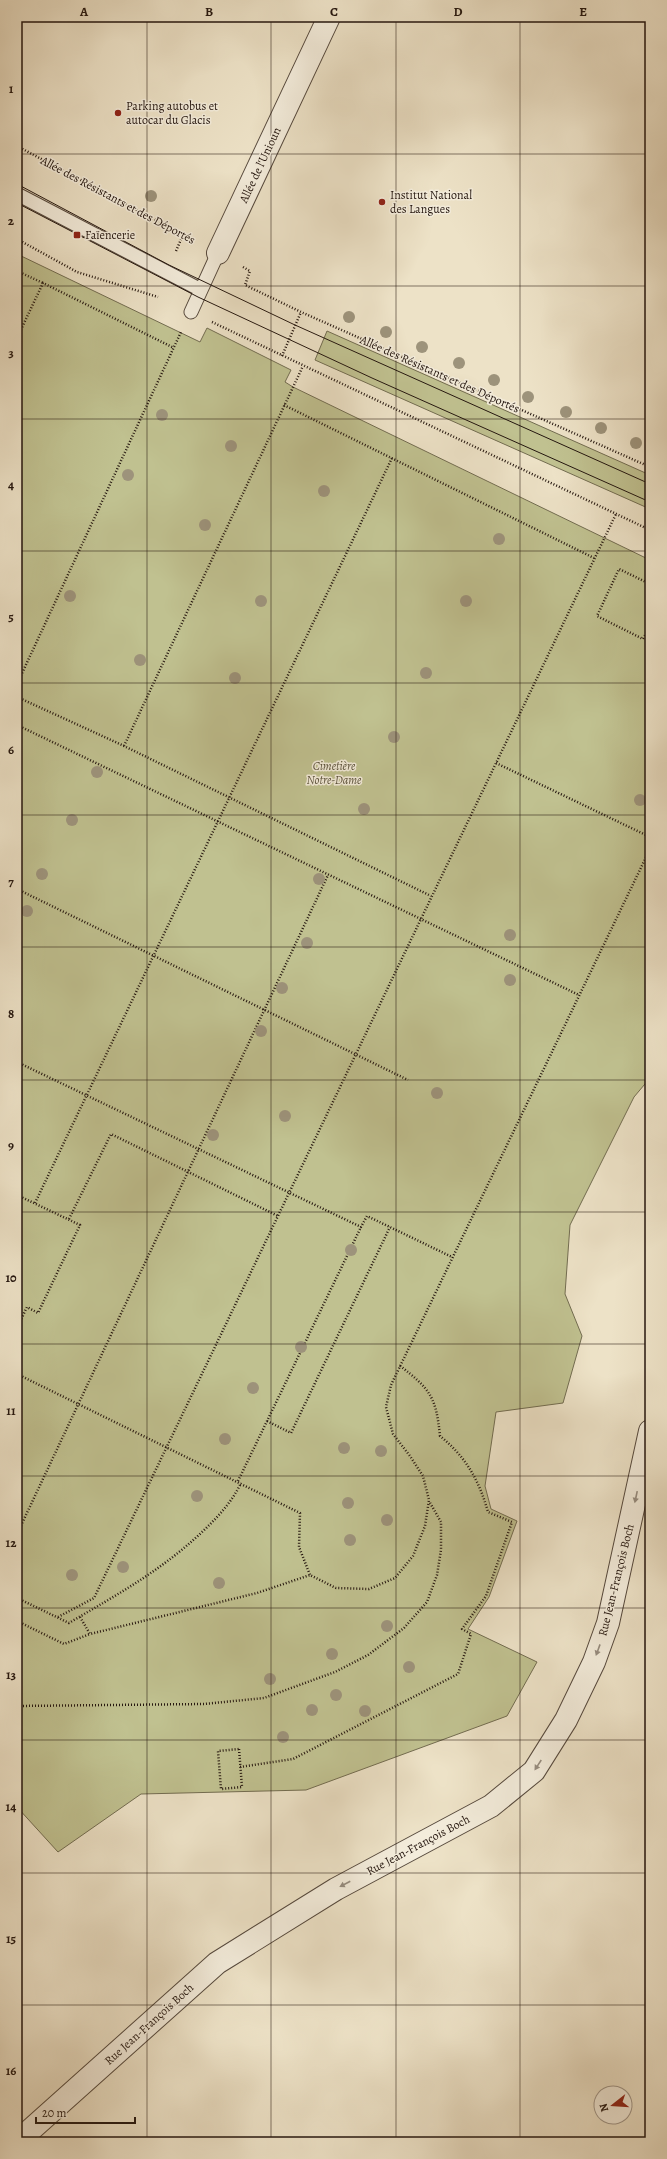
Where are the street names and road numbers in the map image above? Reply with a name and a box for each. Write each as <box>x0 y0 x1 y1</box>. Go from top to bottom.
street label: Allée de l'Unioun <box>235 124 285 206</box>
street label: Allée des Résistants et des Déportés <box>37 152 198 248</box>
street label: Allée des Résistants et des Déportés <box>357 331 522 417</box>
street label: Rue Jean-François Boch <box>594 1522 638 1638</box>
street label: Rue Jean-François Boch <box>364 1811 473 1879</box>
street label: Rue Jean-François Boch <box>101 1979 198 2068</box>

